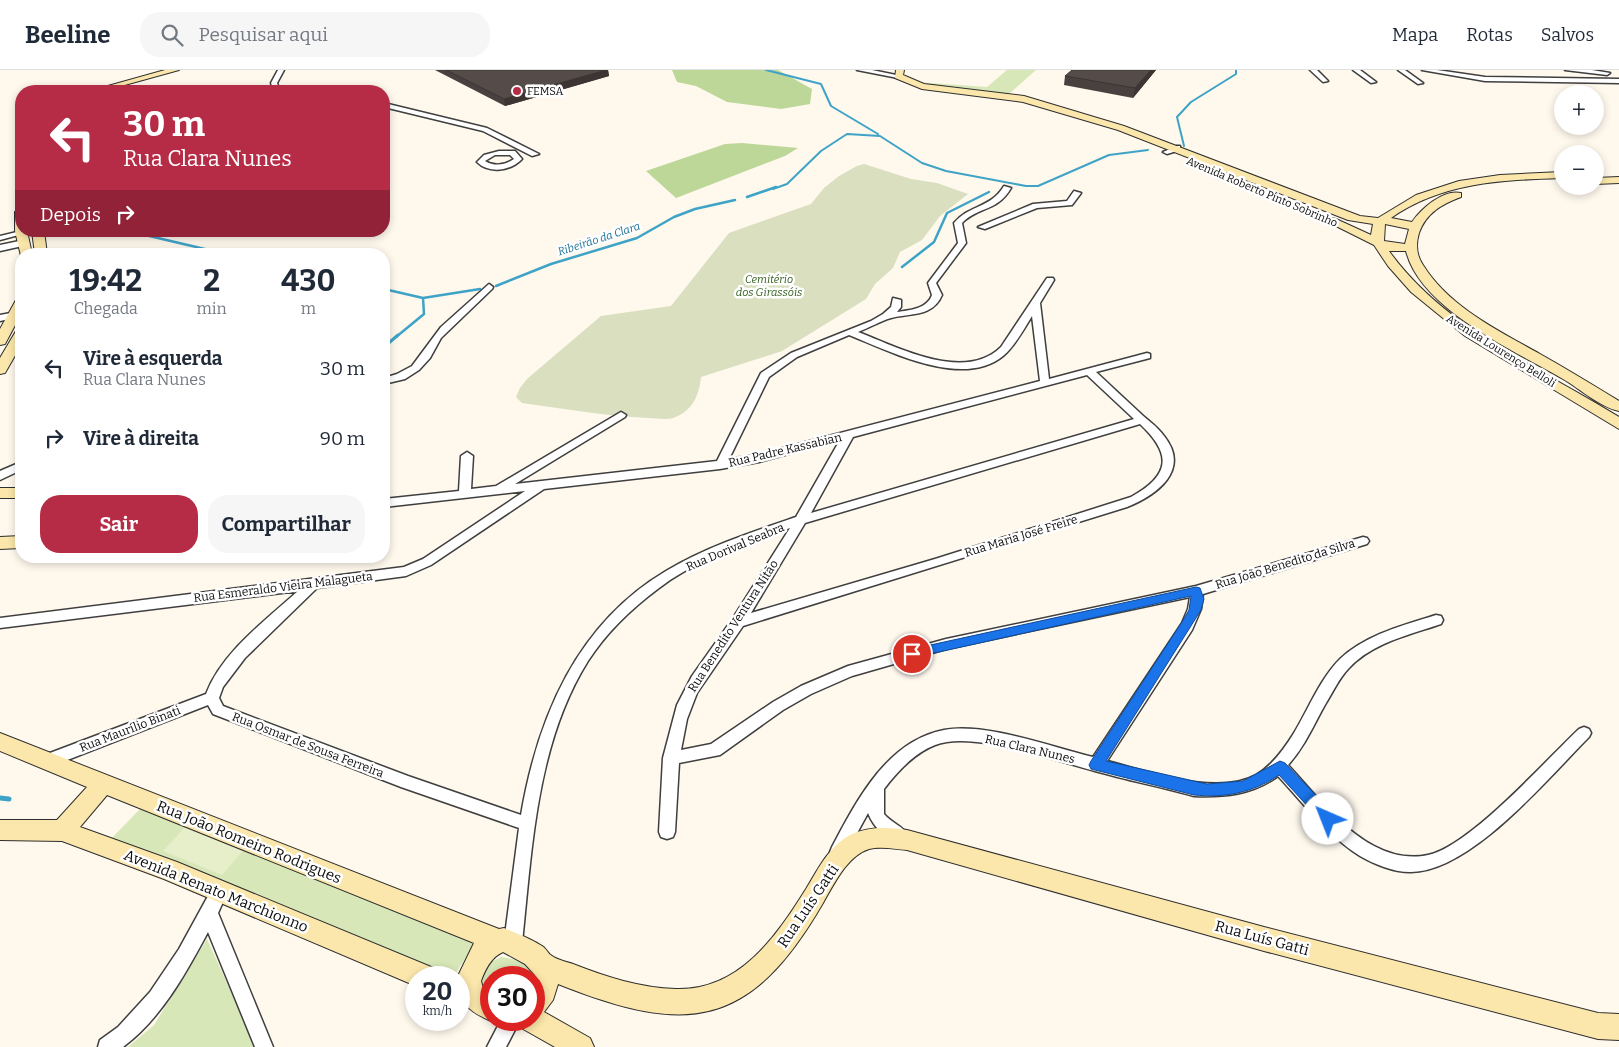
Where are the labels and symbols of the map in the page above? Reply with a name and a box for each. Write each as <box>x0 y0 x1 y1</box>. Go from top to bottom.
marker: FEMSA <box>511 85 523 97</box>
place label: FEMSA <box>527 85 564 98</box>
street label: Avenida Roberto Pinto Sobrinho <box>1184 154 1340 230</box>
water label: Ribeirão da Clara <box>556 220 642 258</box>
park label: Cemitério dos Girassóis <box>736 273 802 299</box>
street label: Avenida Lourenço Belloli <box>1444 312 1559 390</box>
street label: Rua Padre Kassabian <box>727 430 843 470</box>
street label: Rua Maria José Freire <box>963 512 1079 560</box>
street label: Rua Dorival Seabra <box>684 520 787 574</box>
street label: Rua João Benedito da Silva <box>1213 536 1357 592</box>
street label: Rua Benedito Ventura Nitão <box>685 557 781 695</box>
street label: Rua Esmeraldo Vieira Malagueta <box>193 569 374 605</box>
pin <box>891 633 933 675</box>
street label: Rua Maurílio Binati <box>78 703 183 755</box>
street label: Rua Osmar de Sousa Ferreira <box>230 710 386 781</box>
street label: Rua Clara Nunes <box>984 732 1077 766</box>
position arrow <box>1301 792 1353 844</box>
street label: Rua João Romeiro Rodrigues <box>154 797 344 887</box>
street label: Avenida Renato Marchionno <box>121 846 311 936</box>
street label: Rua Luís Gatti <box>774 861 843 951</box>
street label: Rua Luís Gatti <box>1213 917 1311 959</box>
speed limit sign: 30 <box>480 966 545 1031</box>

